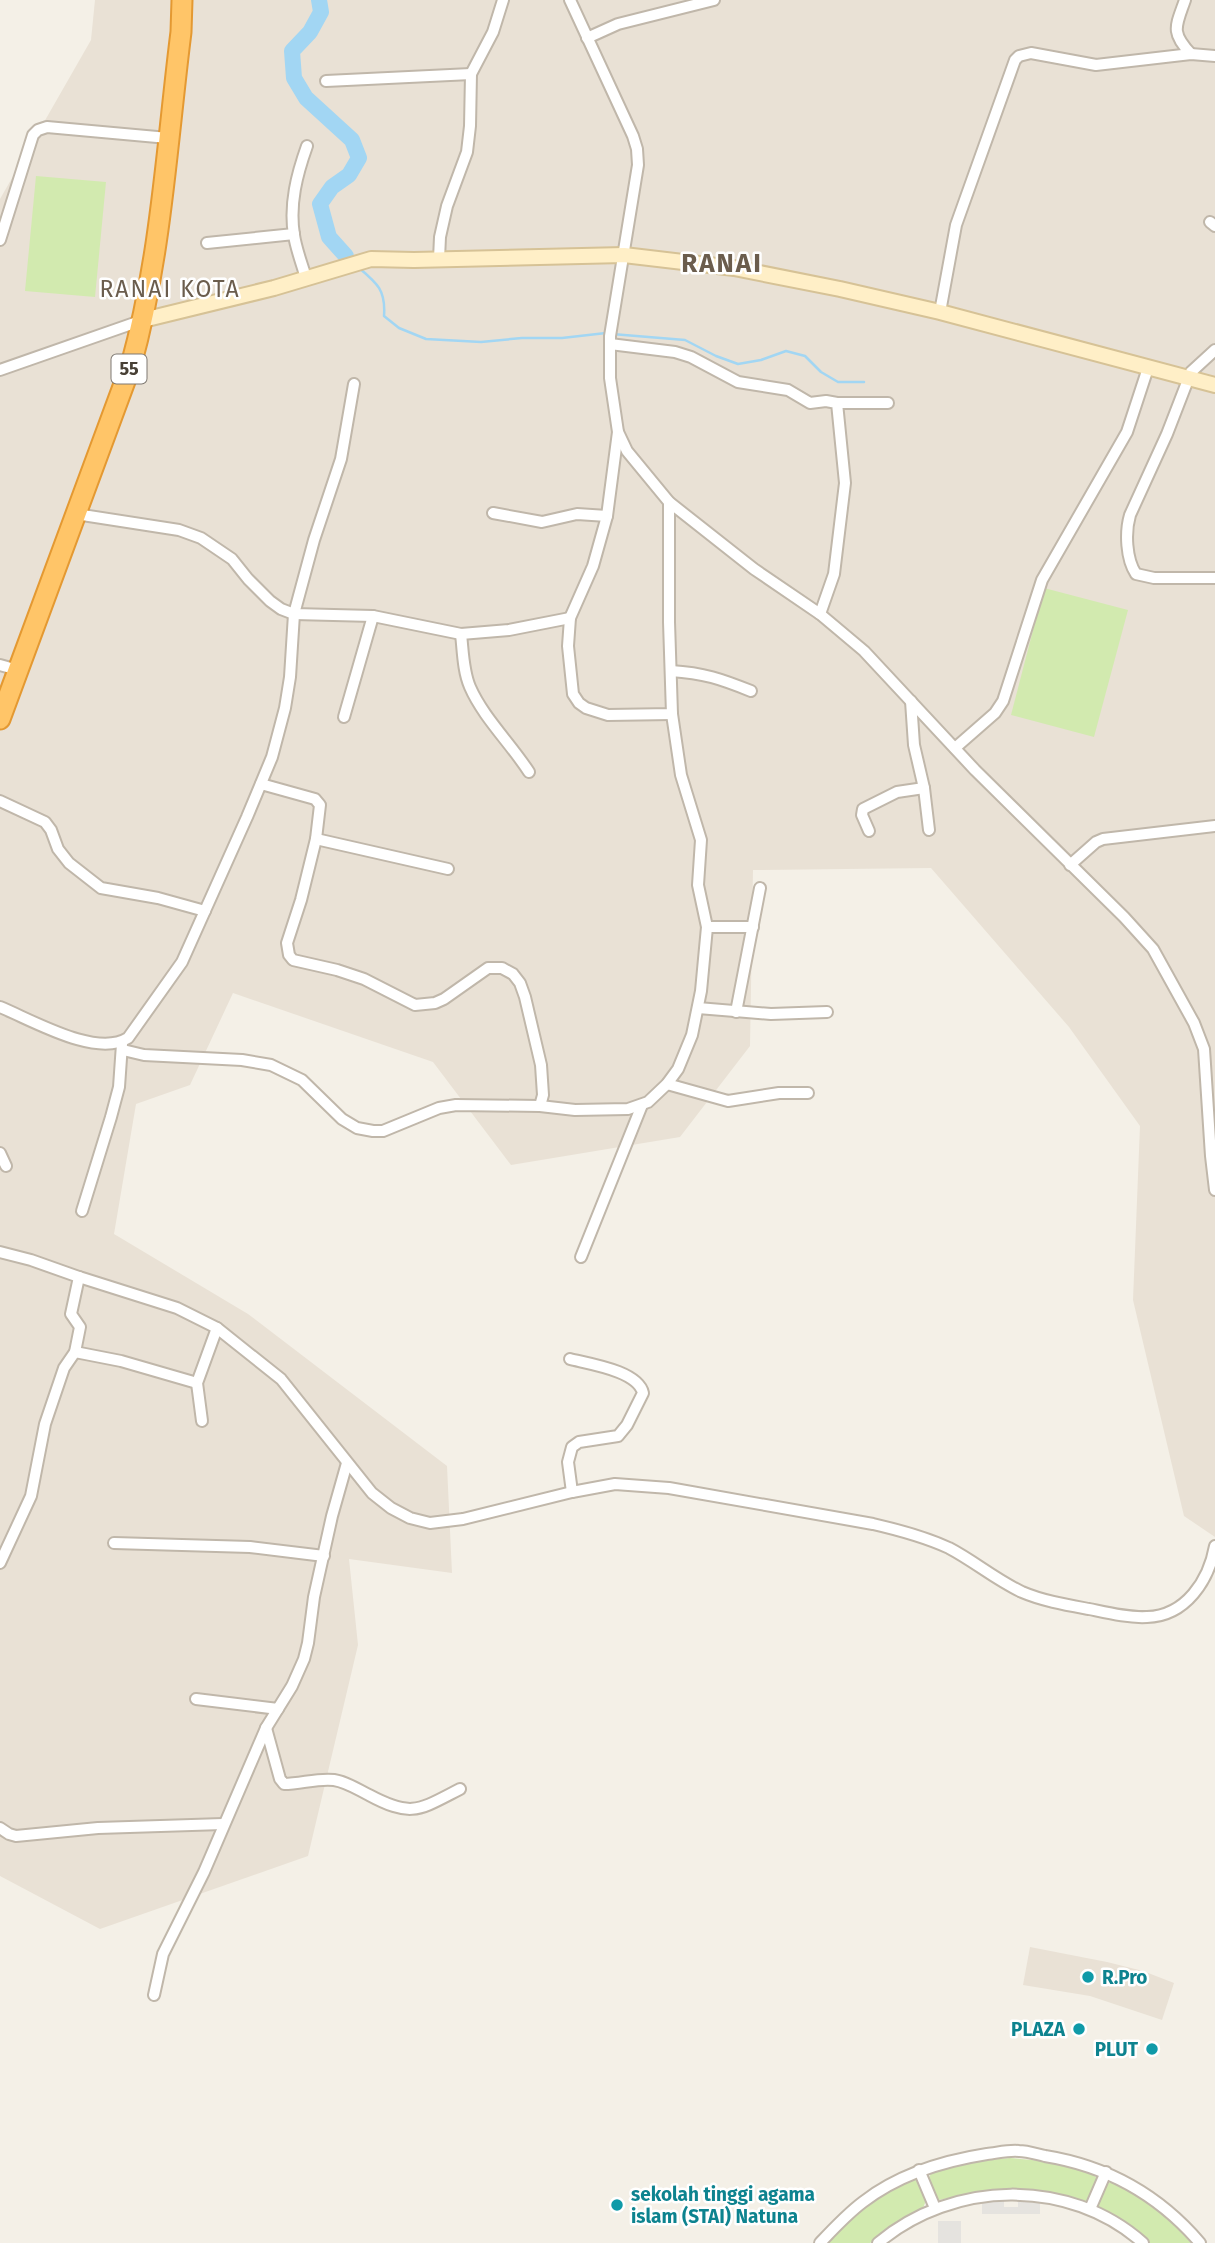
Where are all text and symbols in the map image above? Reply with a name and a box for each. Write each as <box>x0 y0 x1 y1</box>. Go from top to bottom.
district label: RANAI <box>681 248 763 279</box>
district label: RANAI KOTA <box>99 275 241 303</box>
road number: 55 <box>111 354 146 384</box>
place label: R.Pro <box>1102 1966 1147 1989</box>
marker: R.Pro <box>1080 1969 1096 1985</box>
place label: PLAZA <box>1011 2018 1066 2041</box>
marker: PLAZA <box>1071 2021 1087 2037</box>
place label: PLUT <box>1095 2038 1139 2061</box>
marker: PLUT <box>1144 2041 1160 2057</box>
place label: sekolah tinggi agama islam (STAI) Natuna <box>631 2183 815 2228</box>
marker: sekolah tinggi agama islam (STAI) Natuna <box>609 2197 625 2213</box>

